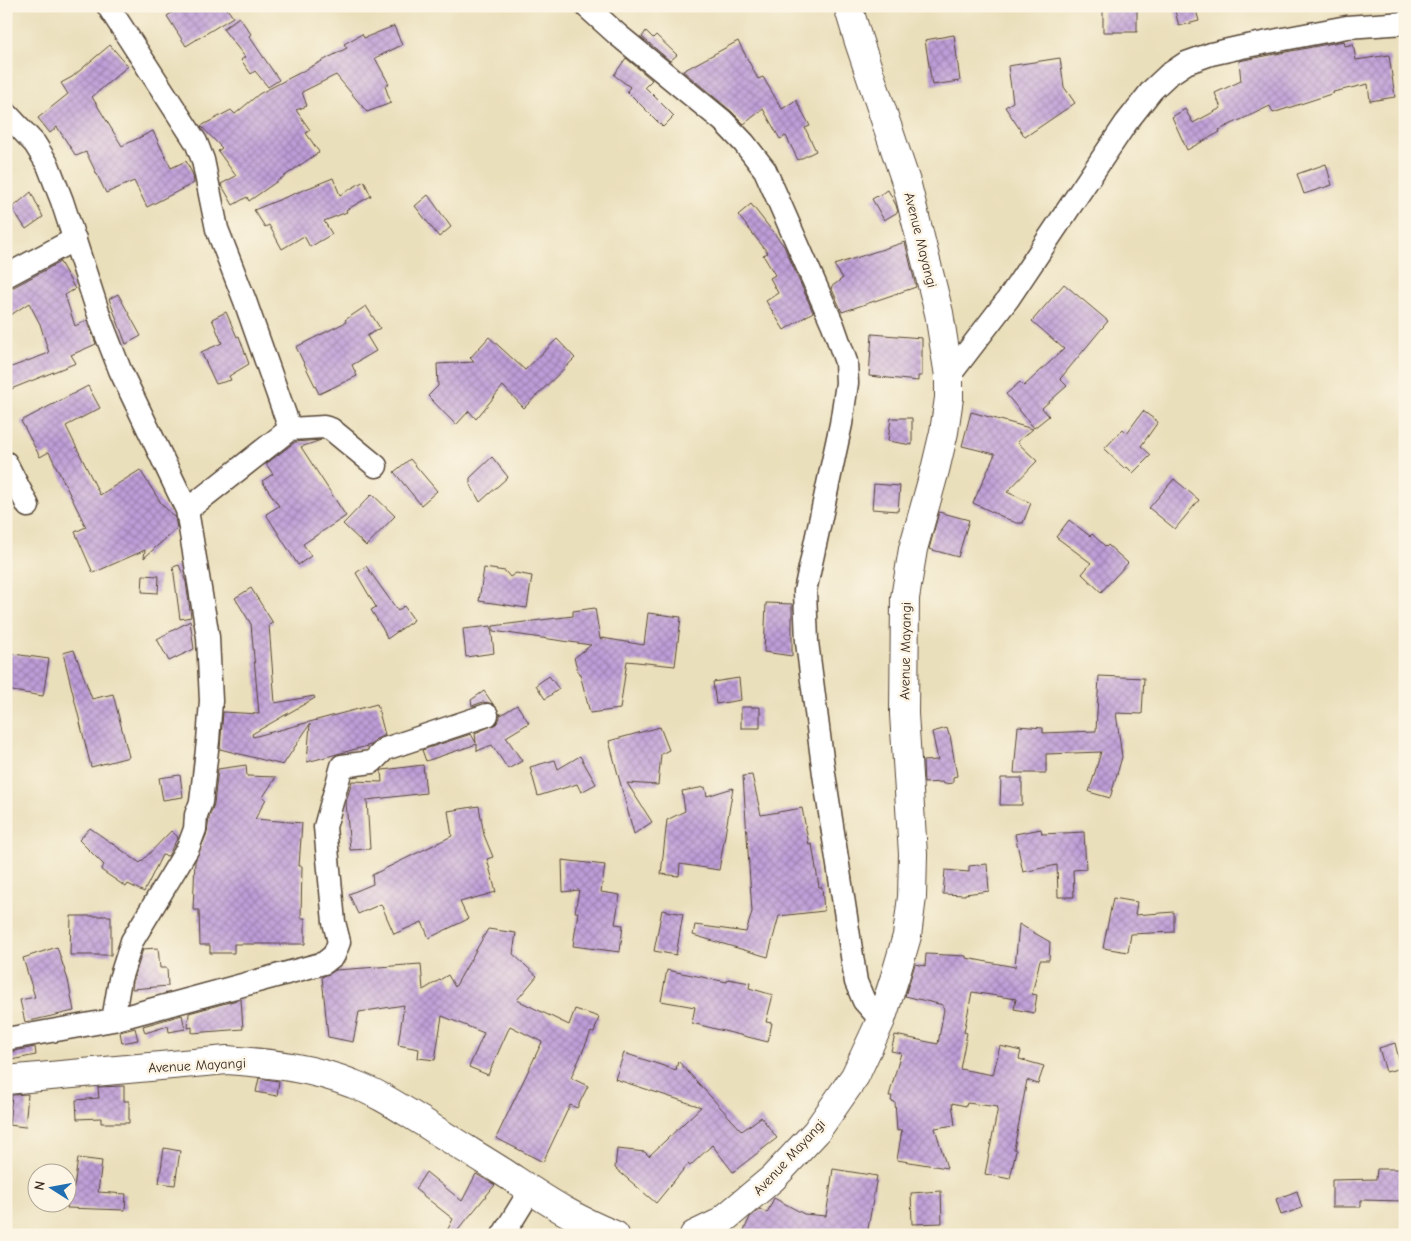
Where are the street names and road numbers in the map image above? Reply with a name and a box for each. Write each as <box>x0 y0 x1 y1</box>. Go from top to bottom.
street label: Avenue Mayangi <box>900 191 941 290</box>
street label: Avenue Mayangi <box>896 602 915 700</box>
street label: Avenue Mayangi <box>148 1054 246 1077</box>
street label: Avenue Mayangi <box>750 1116 829 1199</box>

